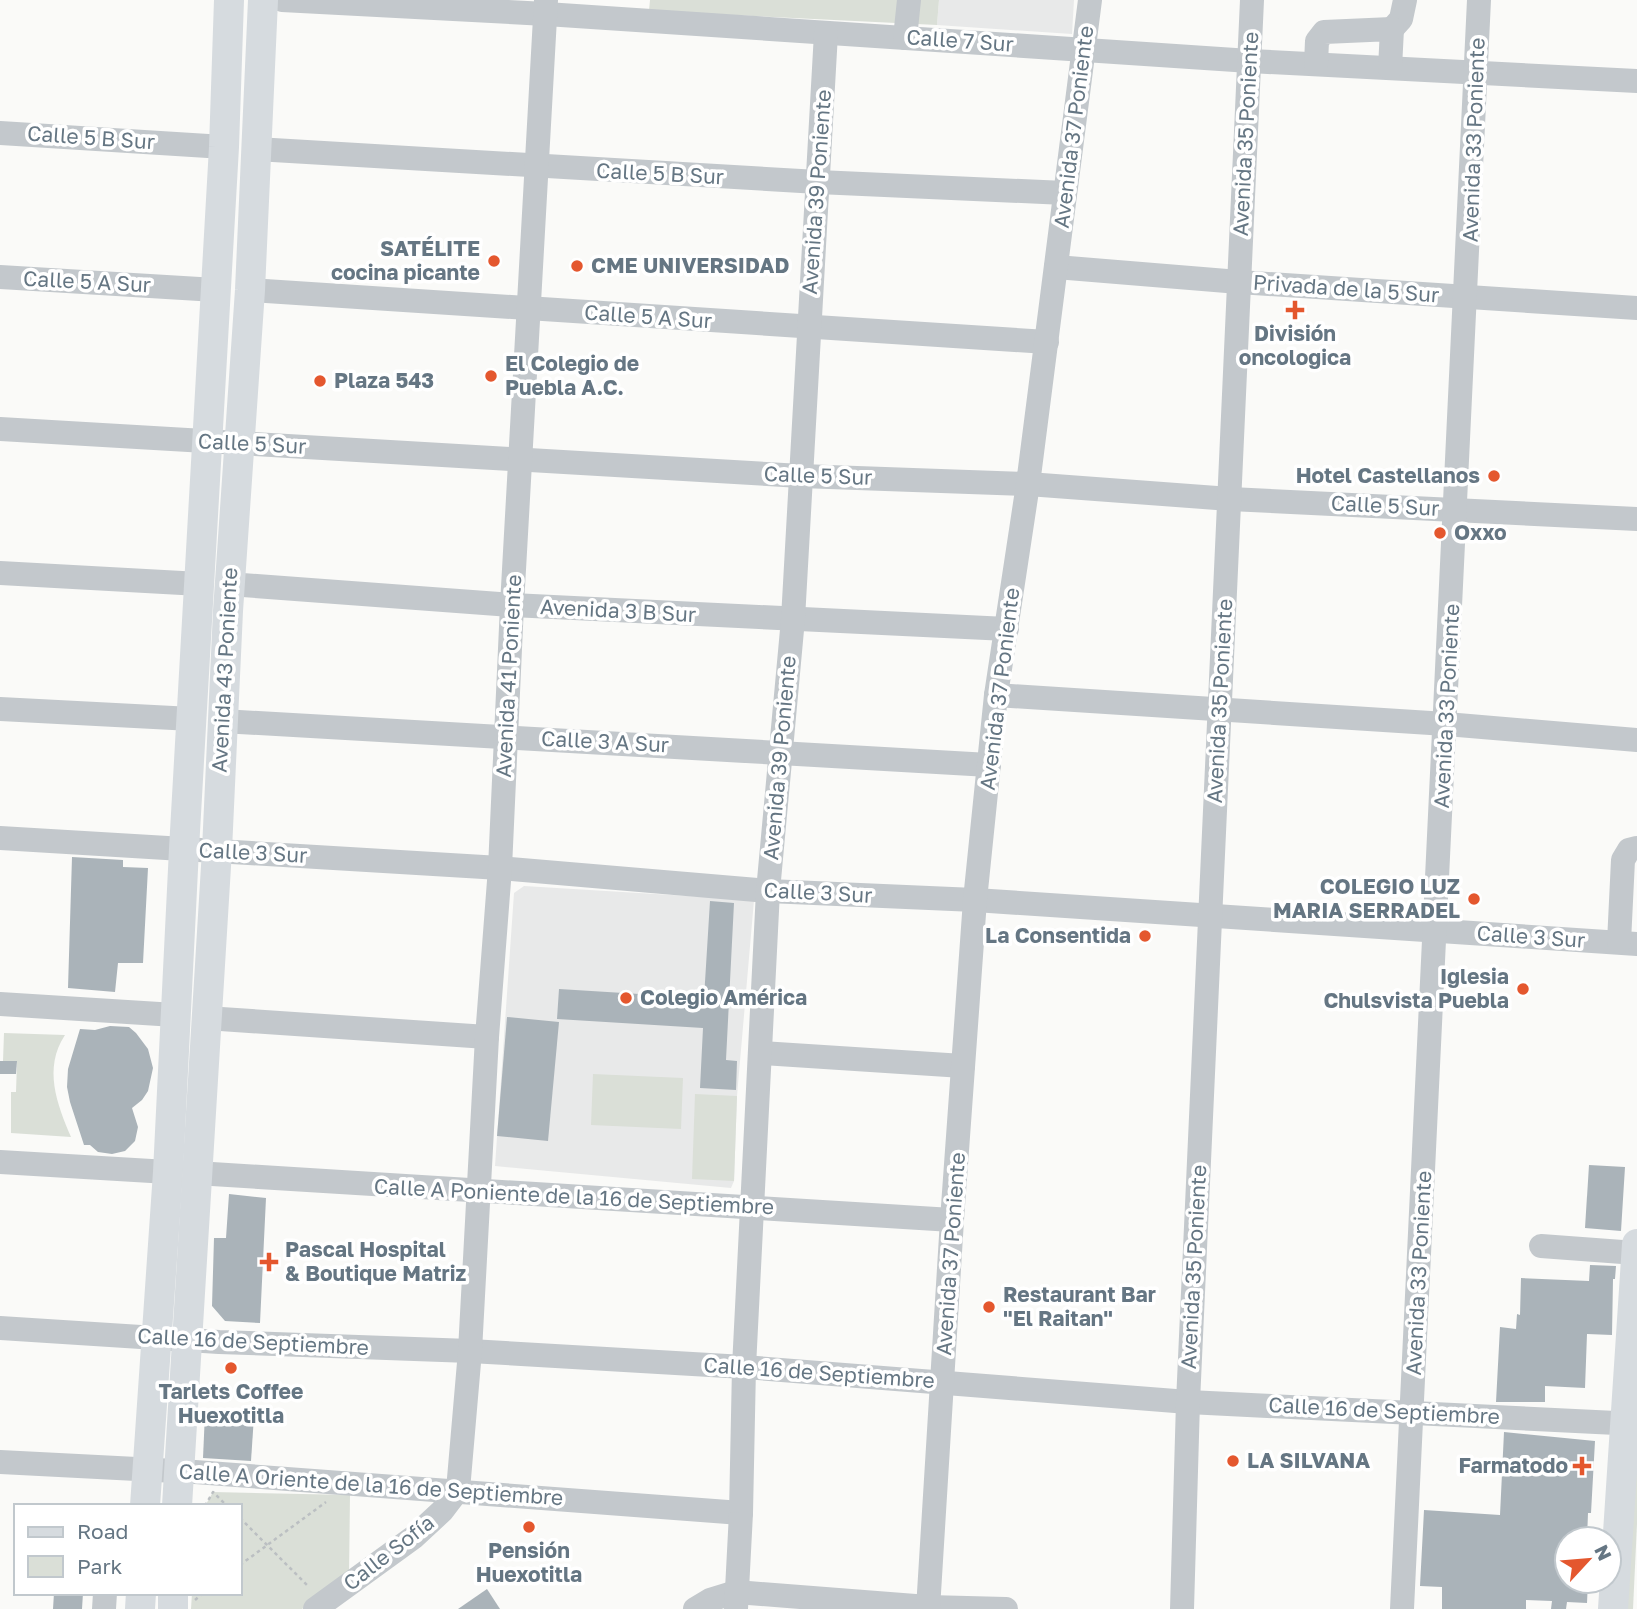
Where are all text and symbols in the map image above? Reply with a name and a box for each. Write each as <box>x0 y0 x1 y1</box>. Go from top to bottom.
street label: Calle 7 Sur <box>906 23 1015 57</box>
street label: Avenida 37 Poniente <box>1048 24 1098 230</box>
street label: Avenida 35 Poniente <box>1227 31 1263 237</box>
street label: Avenida 33 Poniente <box>1456 37 1490 243</box>
street label: Avenida 39 Poniente <box>796 89 836 295</box>
street label: Calle 5 B Sur <box>26 120 156 154</box>
street label: Calle 5 B Sur <box>596 157 725 189</box>
place label: SATÉLITE cocina picante <box>331 235 480 285</box>
place label: CME UNIVERSIDAD <box>591 252 789 278</box>
marker: SATÉLITE cocina picante <box>486 253 502 269</box>
marker: CME UNIVERSIDAD <box>569 258 585 274</box>
street label: Calle 5 A Sur <box>23 265 152 297</box>
street label: Privada de la 5 Sur <box>1252 269 1440 307</box>
street label: Calle 5 A Sur <box>583 299 713 333</box>
marker: División oncologica <box>1287 302 1303 318</box>
place label: División oncologica <box>1239 320 1351 370</box>
place label: El Colegio de Puebla A.C. <box>505 350 639 400</box>
place label: Plaza 543 <box>334 367 434 393</box>
marker: El Colegio de Puebla A.C. <box>483 368 499 384</box>
marker: Plaza 543 <box>312 373 328 389</box>
street label: Calle 5 Sur <box>197 427 307 459</box>
street label: Calle 5 Sur <box>763 460 873 490</box>
place label: Hotel Castellanos <box>1296 462 1480 488</box>
marker: Hotel Castellanos <box>1486 468 1502 484</box>
street label: Calle 5 Sur <box>1330 489 1440 521</box>
place label: Oxxo <box>1454 519 1507 545</box>
marker: Oxxo <box>1432 525 1448 541</box>
street label: Avenida 43 Poniente <box>206 567 242 773</box>
street label: Avenida 41 Poniente <box>490 574 526 778</box>
street label: Avenida 37 Poniente <box>974 586 1024 792</box>
street label: Avenida 3 B Sur <box>539 593 697 627</box>
street label: Avenida 35 Poniente <box>1201 598 1237 804</box>
street label: Avenida 33 Poniente <box>1428 603 1464 809</box>
street label: Avenida 39 Poniente <box>757 655 801 861</box>
street label: Calle 3 A Sur <box>540 725 670 757</box>
street label: Calle 3 Sur <box>198 836 308 868</box>
place label: COLEGIO LUZ MARIA SERRADEL <box>1273 873 1460 923</box>
street label: Calle 3 Sur <box>763 876 873 908</box>
marker: COLEGIO LUZ MARIA SERRADEL <box>1466 891 1482 907</box>
street label: Calle 3 Sur <box>1476 919 1586 953</box>
place label: La Consentida <box>985 922 1131 948</box>
marker: La Consentida <box>1137 928 1153 944</box>
place label: Iglesia Chulsvista Puebla <box>1323 963 1509 1013</box>
marker: Iglesia Chulsvista Puebla <box>1515 981 1531 997</box>
place label: Colegio América <box>640 984 807 1010</box>
marker: Colegio América <box>618 990 634 1006</box>
street label: Avenida 37 Poniente <box>930 1151 970 1356</box>
street label: Avenida 35 Poniente <box>1175 1164 1211 1370</box>
street label: Avenida 33 Poniente <box>1400 1170 1436 1376</box>
street label: Calle A Poniente de la 16 de Septiembre <box>373 1173 775 1219</box>
place label: Pascal Hospital & Boutique Matriz <box>285 1236 466 1286</box>
marker: Pascal Hospital & Boutique Matriz <box>259 1252 279 1272</box>
place label: Restaurant Bar "El Raitan" <box>1003 1281 1156 1331</box>
marker: Restaurant Bar "El Raitan" <box>981 1299 997 1315</box>
street label: Calle 16 de Septiembre <box>137 1322 369 1360</box>
street label: Calle 16 de Septiembre <box>703 1351 936 1393</box>
marker: Tarlets Coffee Huexotitla <box>223 1360 239 1376</box>
place label: Tarlets Coffee Huexotitla <box>159 1378 303 1428</box>
street label: Calle 16 de Septiembre <box>1268 1391 1500 1429</box>
place label: LA SILVANA <box>1247 1447 1370 1473</box>
place label: Farmatodo <box>1458 1452 1568 1478</box>
marker: LA SILVANA <box>1225 1453 1241 1469</box>
street label: Calle A Oriente de la 16 de Septiembre <box>178 1458 564 1510</box>
marker: Farmatodo <box>1574 1458 1590 1474</box>
legend <box>14 1504 242 1595</box>
street label: Calle Sofía <box>338 1509 439 1596</box>
text: Road <box>77 1518 128 1544</box>
marker: Pensión Huexotitla <box>521 1519 537 1535</box>
north arrow <box>1553 1525 1623 1595</box>
place label: Pensión Huexotitla <box>476 1537 582 1587</box>
text: N <box>1590 1541 1617 1564</box>
text: Park <box>77 1553 123 1579</box>

